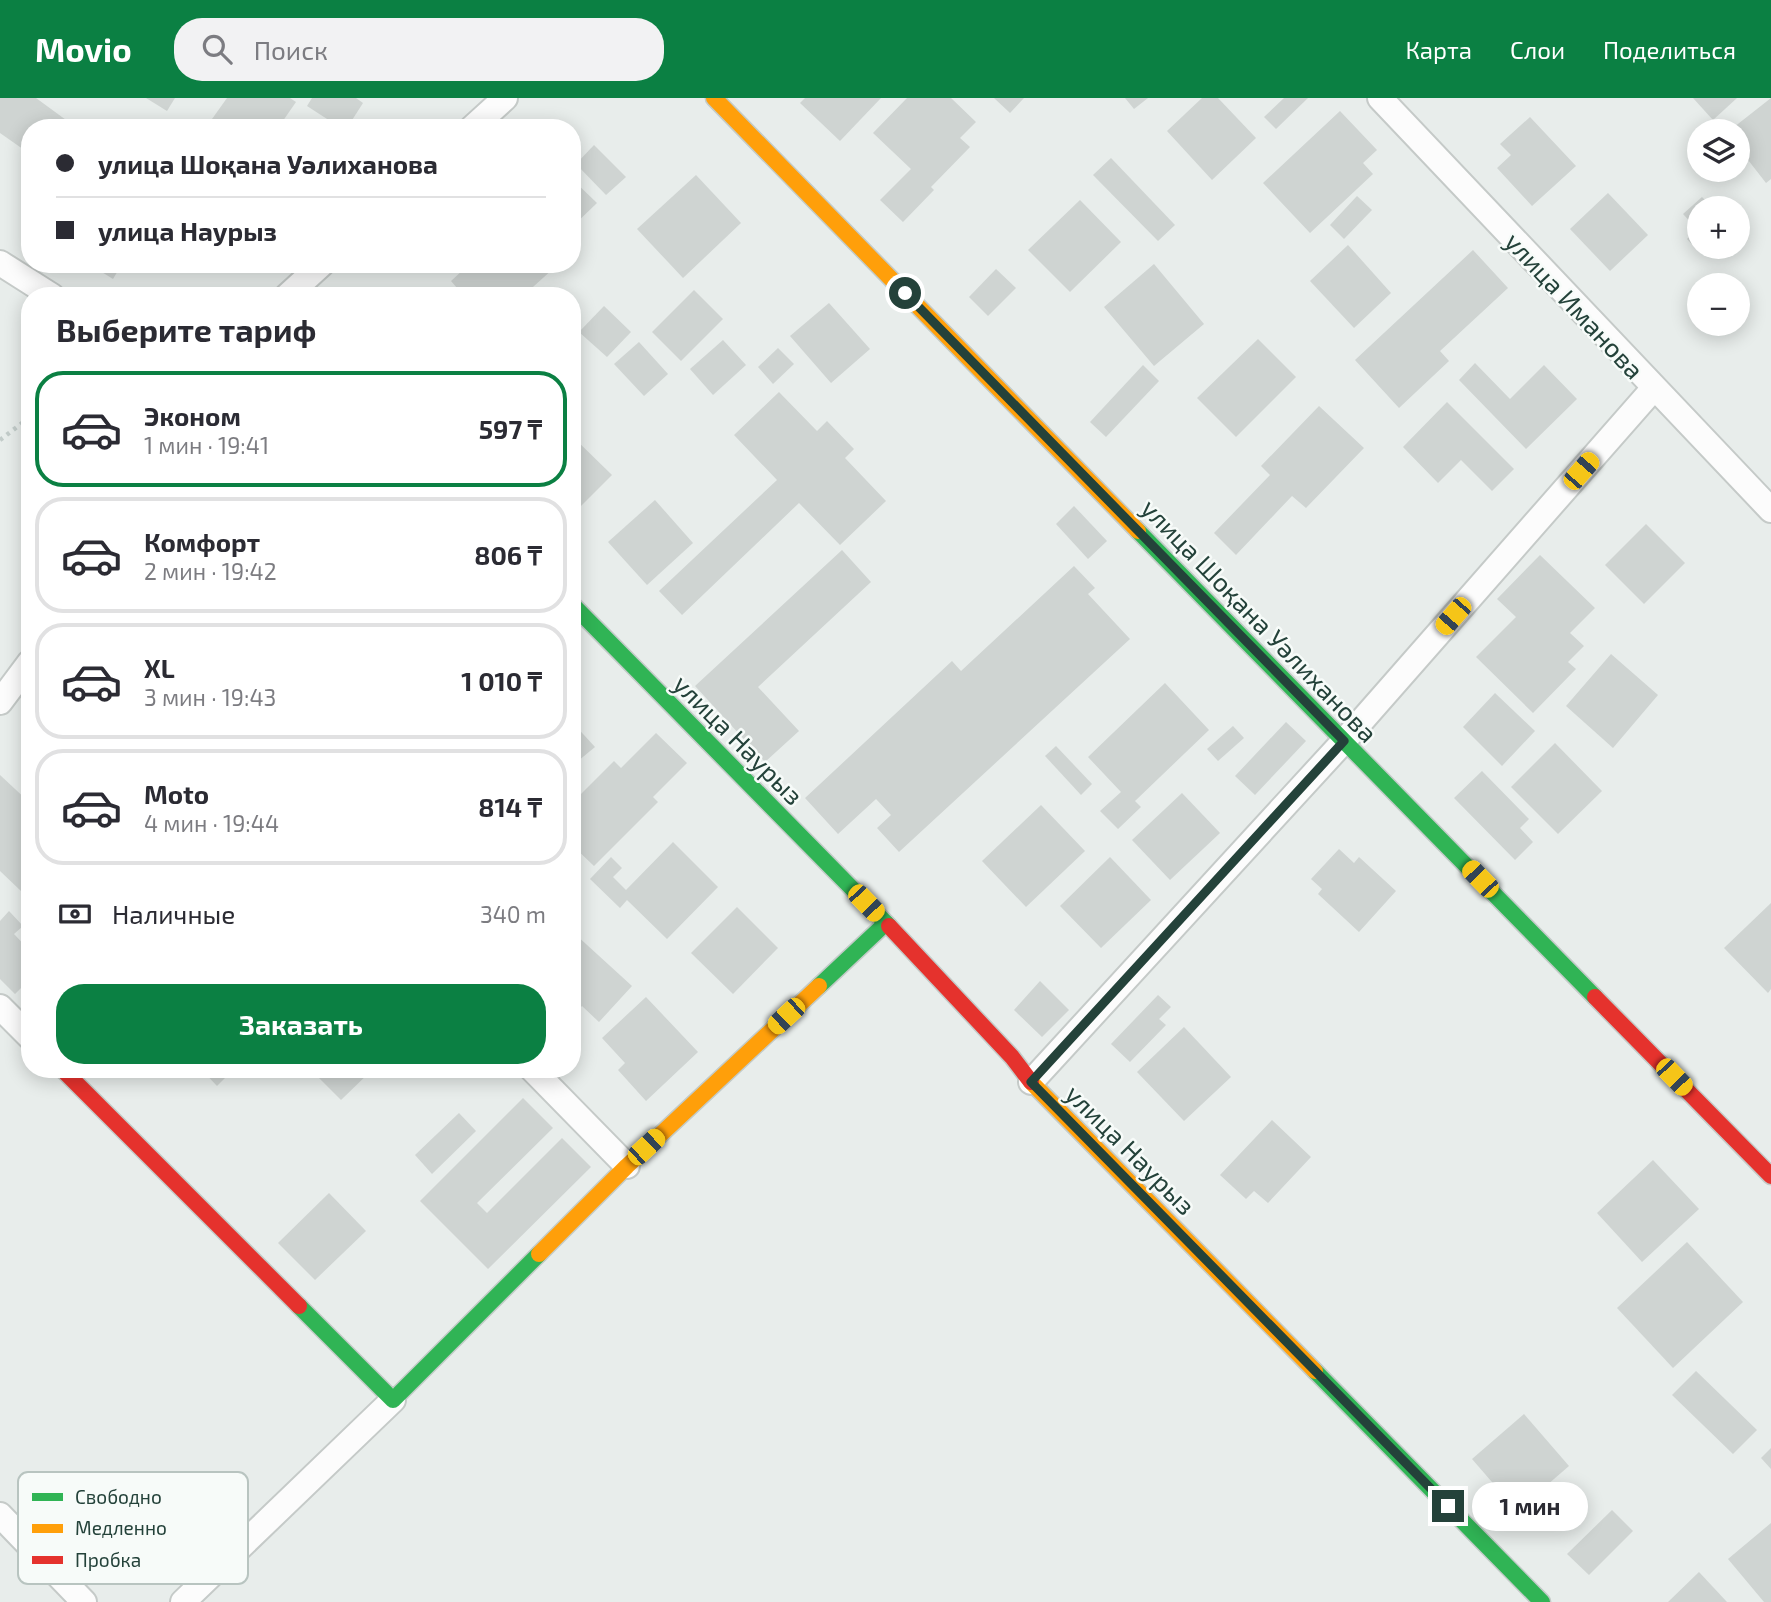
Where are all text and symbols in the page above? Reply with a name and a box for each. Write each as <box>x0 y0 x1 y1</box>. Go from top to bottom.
search box <box>174 18 664 81</box>
text: Movio <box>35 29 132 69</box>
icon: search <box>198 30 236 68</box>
text: Поиск <box>254 34 328 65</box>
text: Карта <box>1405 35 1472 64</box>
text: Слои <box>1510 35 1565 64</box>
text: Поделиться <box>1603 35 1736 64</box>
map controls <box>1687 119 1750 336</box>
button: layers <box>1687 119 1750 182</box>
text: улица Шоқана Уәлиханова <box>98 148 438 179</box>
button: + <box>1687 196 1750 259</box>
text: улица Наурыз <box>98 215 277 246</box>
street label: улица Иманова <box>1499 225 1651 385</box>
button: − <box>1687 273 1750 336</box>
route start <box>889 277 921 309</box>
text: Выберите тариф <box>56 310 316 348</box>
icon: car <box>60 398 123 461</box>
text: Эконом <box>144 400 241 431</box>
text: 597 ₸ <box>479 413 542 444</box>
text: 1 мин · 19:41 <box>144 431 269 459</box>
car <box>1560 448 1603 494</box>
street label: улица Шоқана Уәлиханова <box>1135 492 1384 749</box>
icon: car <box>60 524 123 587</box>
text: Комфорт <box>144 526 260 557</box>
text: 806 ₸ <box>474 539 542 570</box>
text: 2 мин · 19:42 <box>144 557 277 585</box>
car <box>1432 593 1475 639</box>
icon: car <box>60 650 123 713</box>
text: XL <box>144 652 175 683</box>
text: 1 010 ₸ <box>461 665 542 696</box>
street label: улица Наурыз <box>667 668 810 811</box>
text: 3 мин · 19:43 <box>144 683 276 711</box>
icon: car <box>60 776 123 839</box>
text: Moto <box>144 778 209 809</box>
text: 814 ₸ <box>478 791 542 822</box>
text: 4 мин · 19:44 <box>144 809 279 837</box>
car <box>1458 857 1503 901</box>
car <box>844 881 889 925</box>
icon: cash <box>56 895 94 933</box>
text: Наличные <box>112 898 235 929</box>
text: 340 m <box>480 900 546 928</box>
button: Заказать <box>56 984 546 1064</box>
car <box>764 994 809 1038</box>
car <box>1652 1055 1697 1099</box>
street label: улица Наурыз <box>1059 1078 1202 1221</box>
car <box>624 1125 669 1169</box>
legend <box>18 1472 248 1584</box>
callout: 1 мин <box>1472 1482 1588 1530</box>
text: Свободно <box>75 1485 162 1508</box>
route end <box>1432 1490 1464 1522</box>
text: 1 мин <box>1500 1492 1560 1520</box>
text: Медленно <box>75 1516 167 1539</box>
text: Пробка <box>75 1548 141 1571</box>

